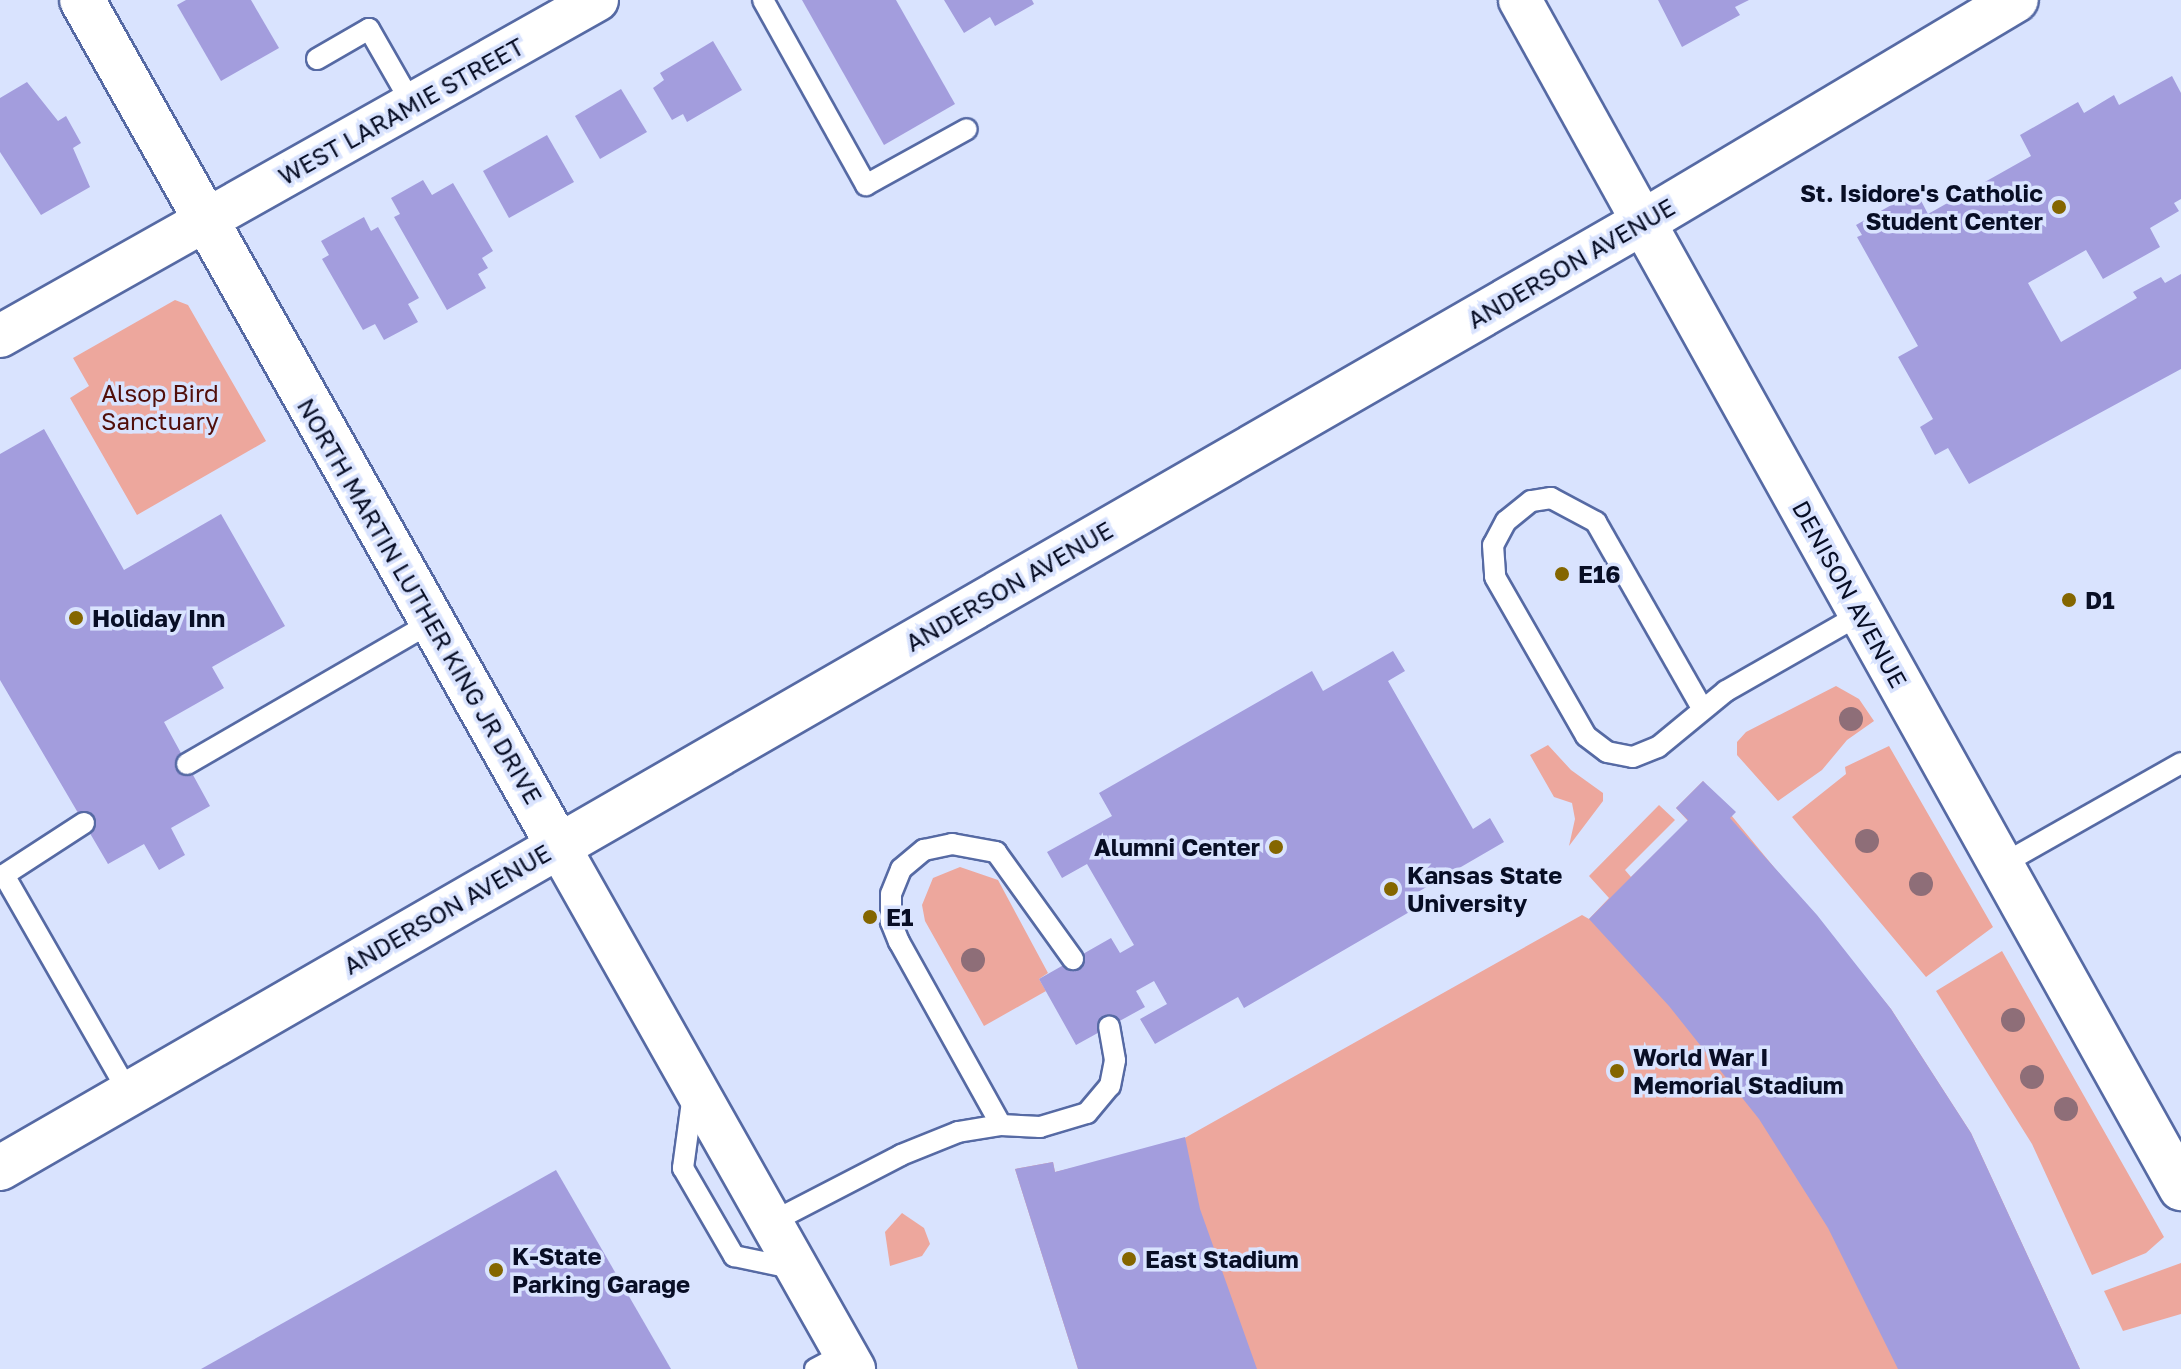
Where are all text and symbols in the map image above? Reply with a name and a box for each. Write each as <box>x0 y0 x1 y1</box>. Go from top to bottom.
street label: WEST LARAMIE STREET <box>273 31 529 191</box>
place label: St. Isidore's Catholic Student Center <box>1800 179 2043 235</box>
street label: ANDERSON AVENUE <box>1462 192 1680 334</box>
marker: St. Isidore's Catholic Student Center <box>2050 198 2068 216</box>
park label: Alsop Bird Sanctuary <box>101 379 219 435</box>
street label: NORTH MARTIN LUTHER KING JR DRIVE <box>292 393 548 809</box>
street label: DENISON AVENUE <box>1787 495 1913 693</box>
street label: ANDERSON AVENUE <box>900 515 1118 657</box>
place label: E16 <box>1578 560 1621 588</box>
marker: E16 <box>1553 565 1571 583</box>
place label: D1 <box>2085 586 2115 614</box>
marker: D1 <box>2060 591 2078 609</box>
place label: Holiday Inn <box>92 604 225 632</box>
marker: Holiday Inn <box>67 609 85 627</box>
place label: Alumni Center <box>1094 833 1260 861</box>
street label: ANDERSON AVENUE <box>338 838 556 980</box>
marker: Alumni Center <box>1267 838 1285 856</box>
place label: Kansas State University <box>1407 861 1563 917</box>
marker: Kansas State University <box>1382 880 1400 898</box>
place label: E1 <box>886 903 913 931</box>
marker: E1 <box>861 908 879 926</box>
place label: World War I Memorial Stadium <box>1633 1043 1844 1099</box>
marker: World War I Memorial Stadium <box>1608 1062 1626 1080</box>
place label: K-State Parking Garage <box>512 1242 690 1298</box>
place label: East Stadium <box>1145 1245 1299 1273</box>
marker: East Stadium <box>1120 1250 1138 1268</box>
marker: K-State Parking Garage <box>487 1261 505 1279</box>

